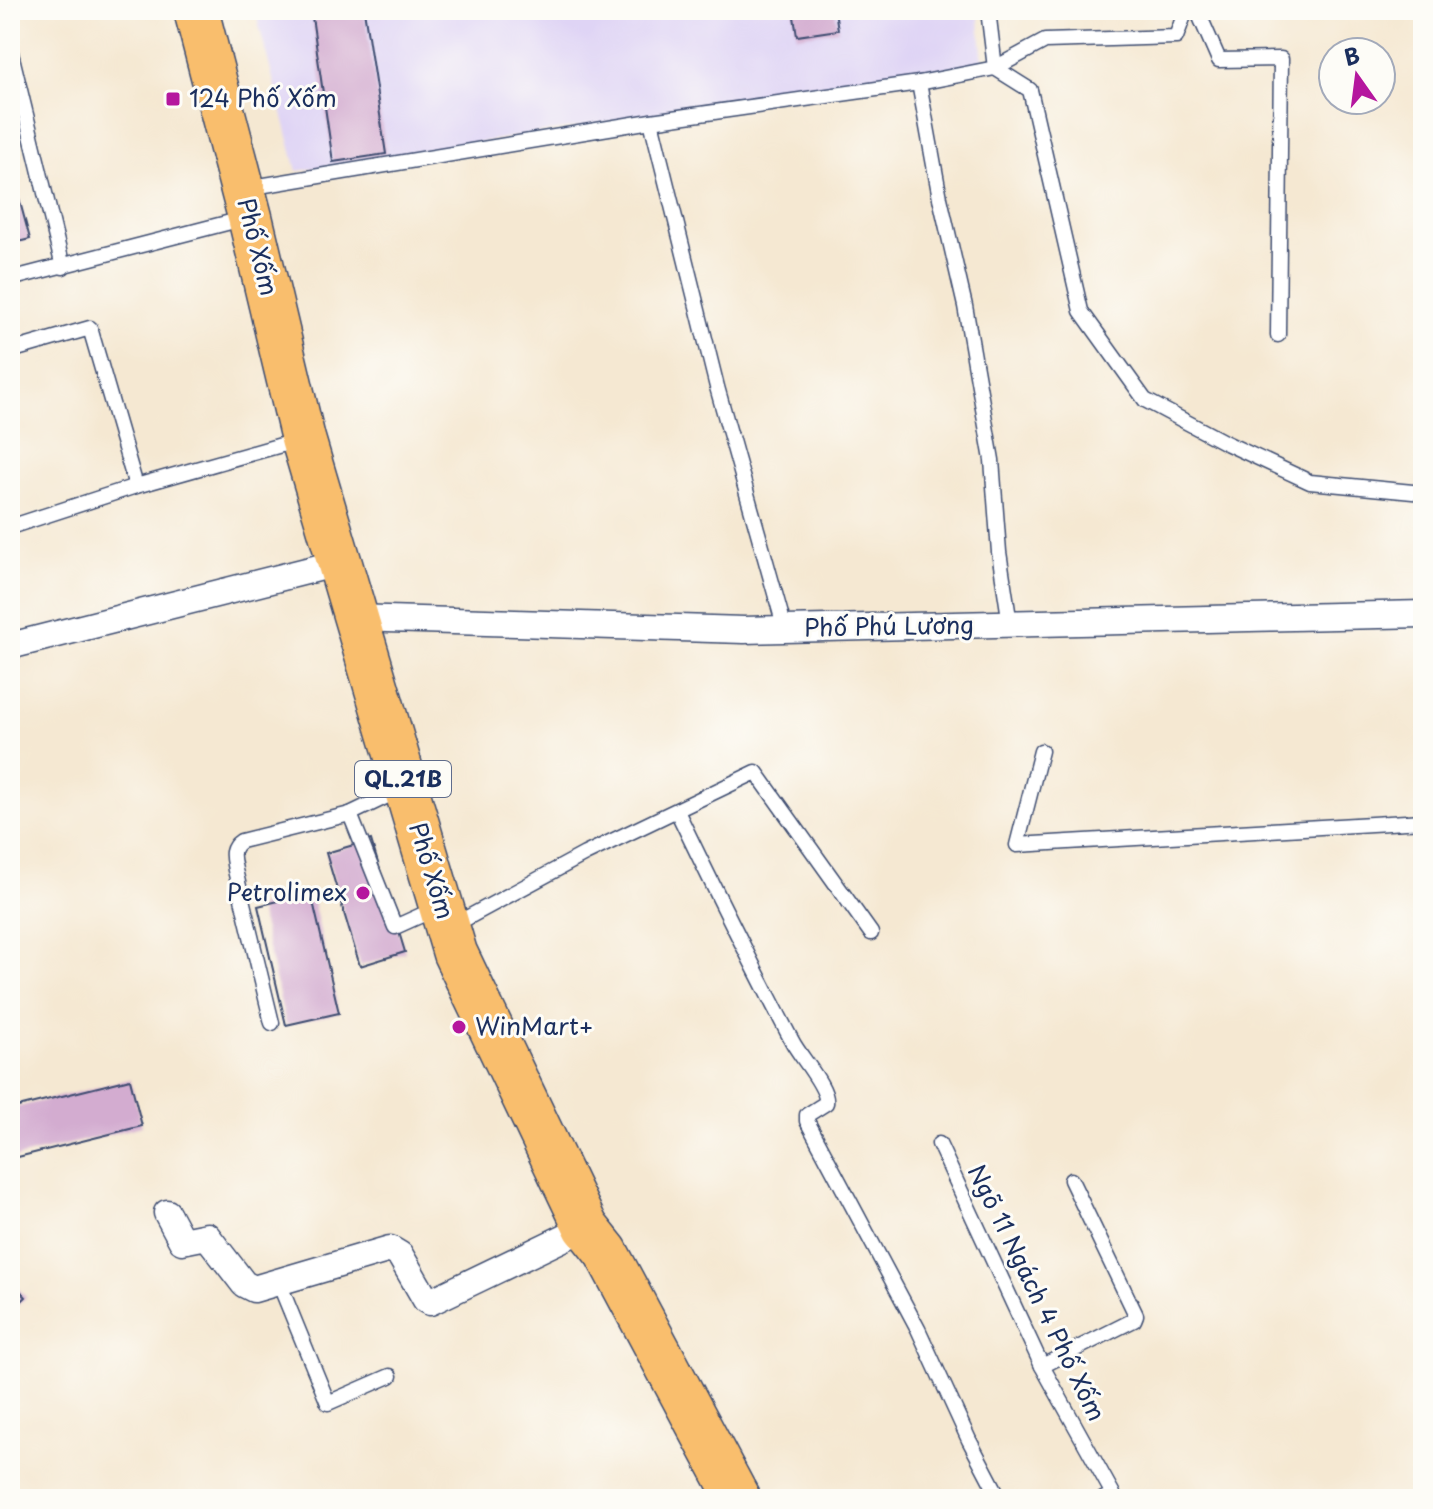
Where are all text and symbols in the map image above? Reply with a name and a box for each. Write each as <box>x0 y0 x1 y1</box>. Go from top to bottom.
north arrow <box>1317 36 1397 116</box>
text: B <box>1340 37 1363 73</box>
place label: 124 Phố Xốm <box>189 79 337 115</box>
marker: 124 Phố Xốm <box>164 90 182 108</box>
street label: Phố Xốm <box>229 194 288 299</box>
street label: Phố Phú Lương <box>804 606 974 644</box>
road number: QL.21B <box>355 761 451 797</box>
street label: Phố Xốm <box>401 818 465 923</box>
place label: Petrolimex <box>227 873 347 909</box>
marker: Petrolimex <box>354 884 372 902</box>
place label: WinMart+ <box>475 1007 594 1043</box>
marker: WinMart+ <box>450 1018 468 1036</box>
street label: Ngõ 11 Ngách 4 Phố Xốm <box>960 1158 1116 1427</box>

